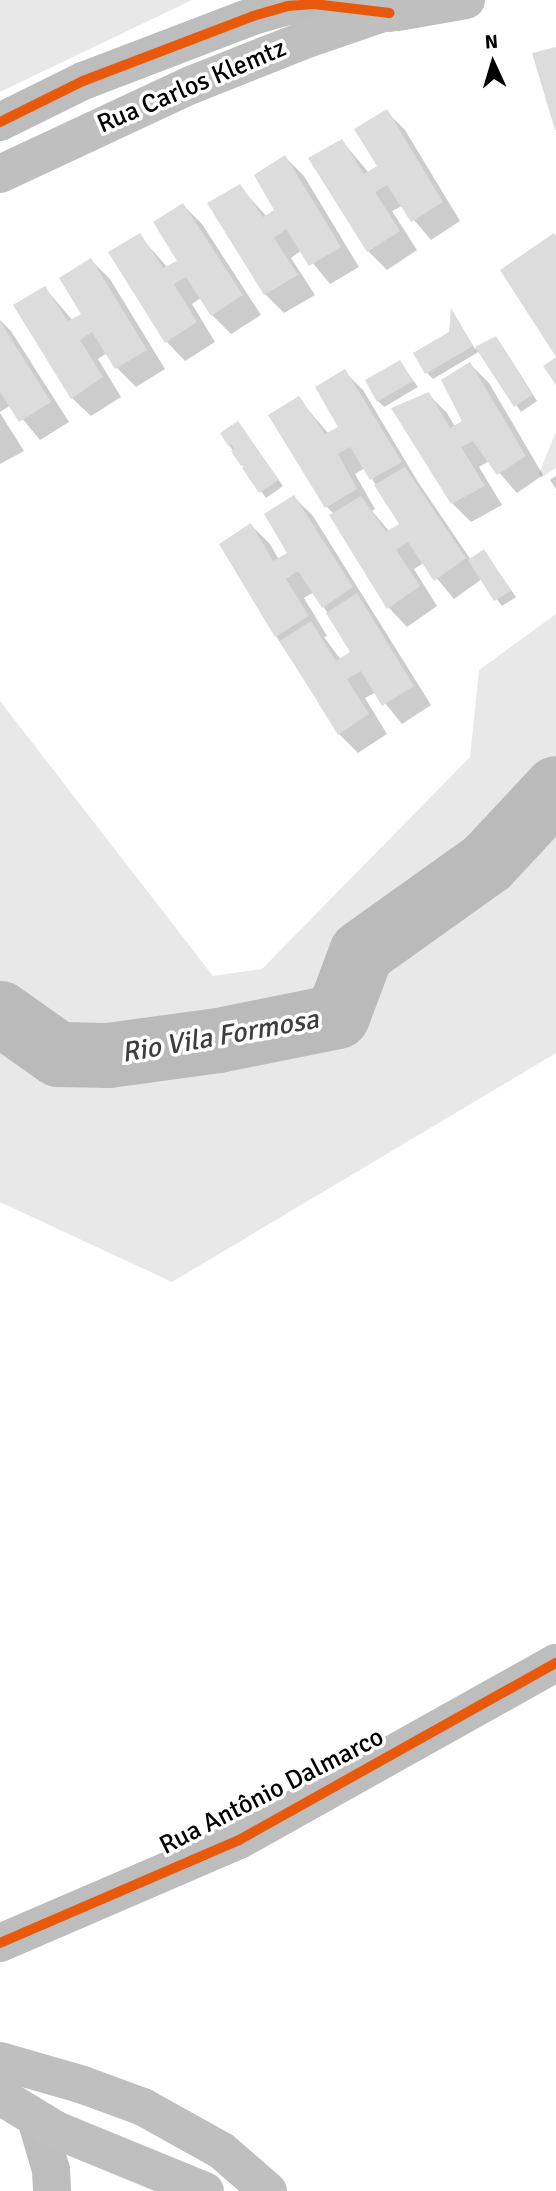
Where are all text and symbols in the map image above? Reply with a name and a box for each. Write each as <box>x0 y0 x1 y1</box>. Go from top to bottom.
north arrow <box>458 28 528 98</box>
text: N <box>484 30 499 54</box>
street label: Rua Carlos Klemtz <box>93 33 291 141</box>
water label: Rio Vila Formosa <box>119 1002 321 1070</box>
street label: Rua Antônio Dalmarco <box>155 1722 389 1862</box>

